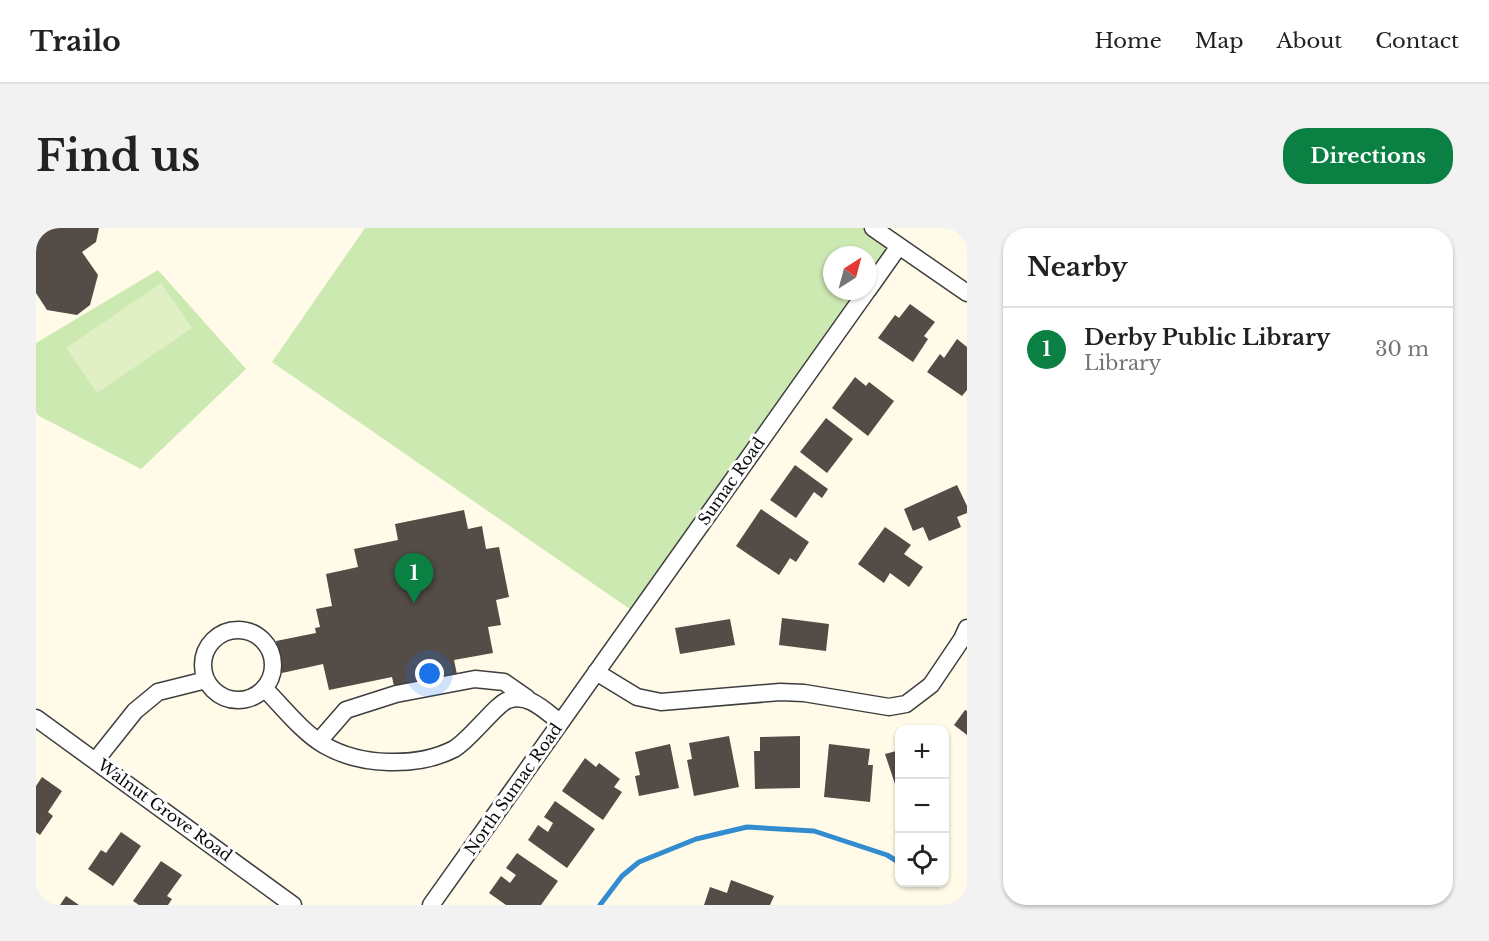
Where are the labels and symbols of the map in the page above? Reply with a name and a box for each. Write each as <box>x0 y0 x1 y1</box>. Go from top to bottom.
north arrow <box>823 246 877 300</box>
street label: Sumac Road <box>693 433 769 529</box>
pin: 1 <box>394 554 434 603</box>
your location <box>415 659 444 688</box>
street label: North Sumac Road <box>460 719 566 859</box>
street label: Walnut Grove Road <box>93 754 236 866</box>

